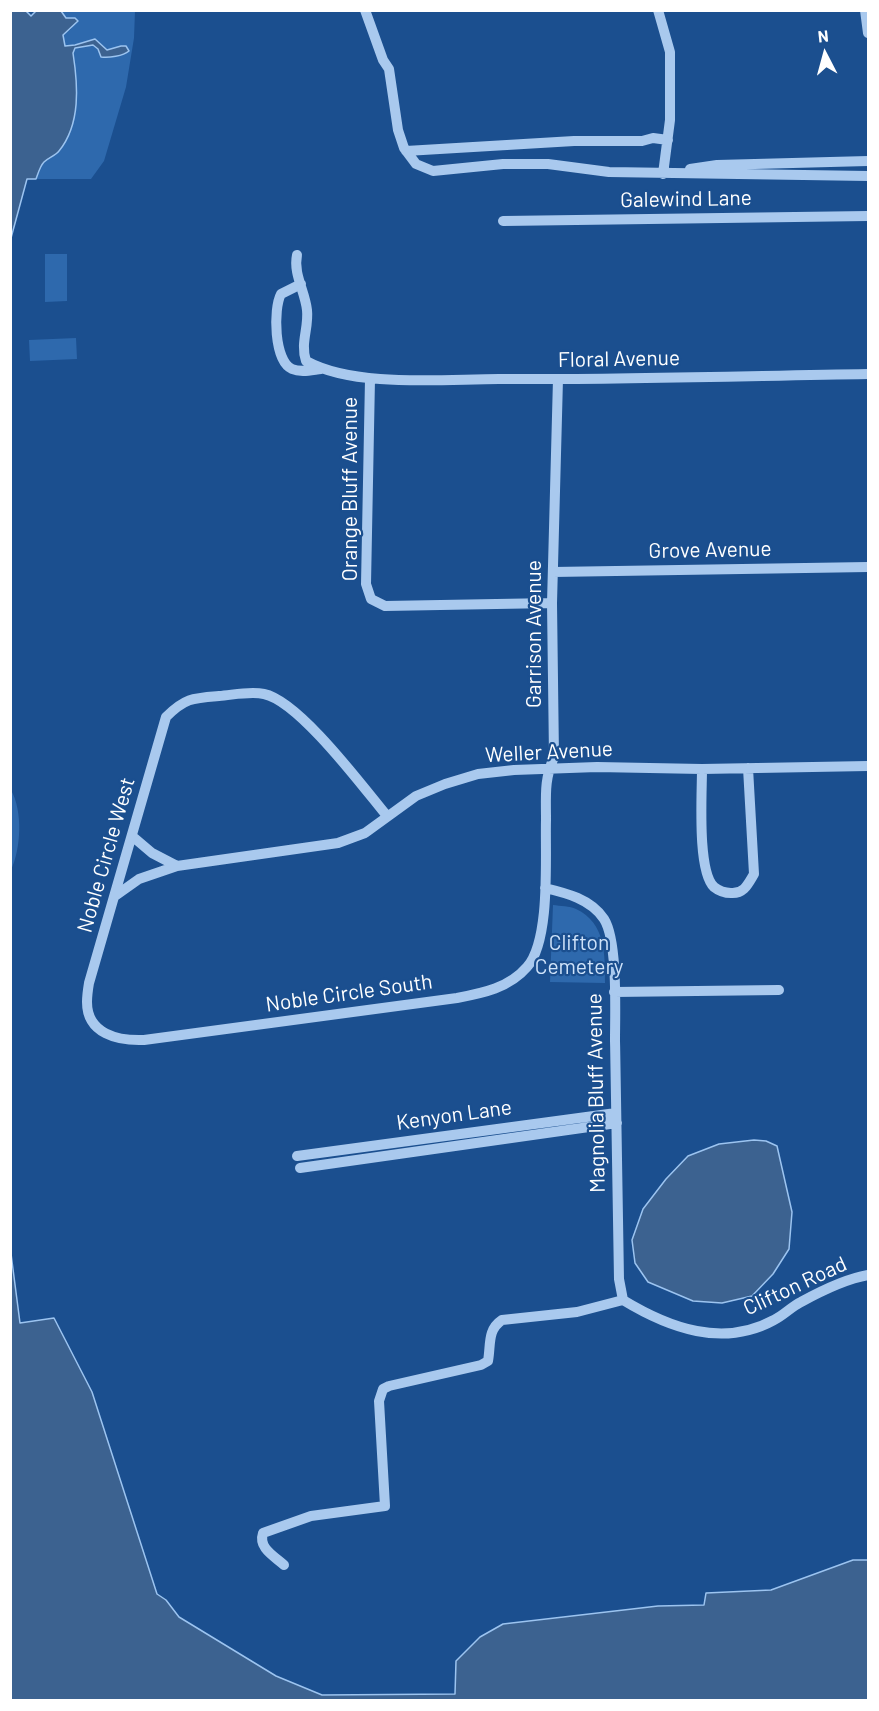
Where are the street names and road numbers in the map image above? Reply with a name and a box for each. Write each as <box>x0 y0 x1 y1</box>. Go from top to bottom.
street label: Galewind Lane <box>620 185 752 213</box>
street label: Floral Avenue <box>558 345 680 373</box>
street label: Orange Bluff Avenue <box>337 397 363 581</box>
street label: Grove Avenue <box>648 536 772 564</box>
street label: Garrison Avenue <box>521 560 547 708</box>
street label: Weller Avenue <box>484 736 614 768</box>
street label: Noble Circle West <box>72 775 140 935</box>
street label: Noble Circle South <box>264 969 434 1017</box>
street label: Magnolia Bluff Avenue <box>582 993 610 1193</box>
street label: Kenyon Lane <box>395 1094 513 1136</box>
street label: Clifton Road <box>739 1251 851 1321</box>

